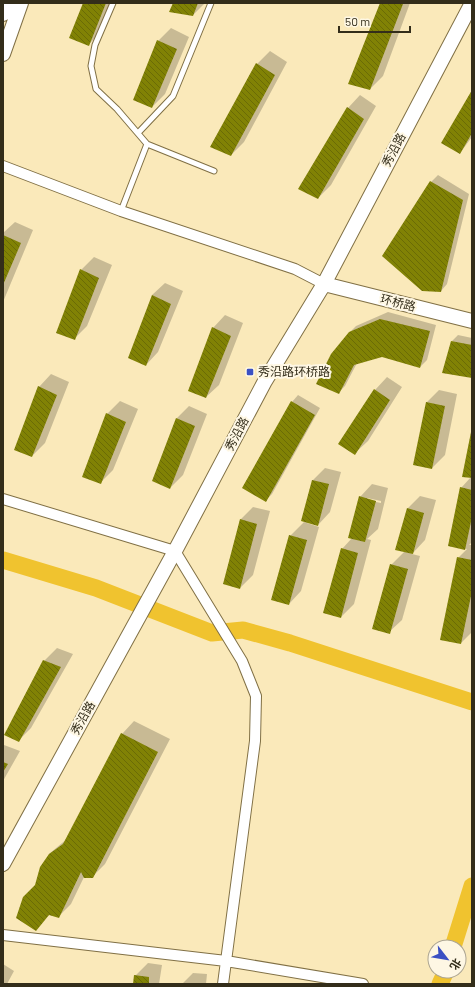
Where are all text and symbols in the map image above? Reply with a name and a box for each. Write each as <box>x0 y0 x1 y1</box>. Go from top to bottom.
scale bar <box>339 8 410 34</box>
text: 50 m <box>345 14 370 28</box>
street label: 秀沿路 <box>378 130 408 169</box>
street label: 环桥路 <box>379 291 417 313</box>
place label: 秀沿路环桥路 <box>258 364 330 378</box>
marker: 秀沿路环桥路 <box>245 367 255 377</box>
street label: 秀沿路 <box>221 414 251 453</box>
street label: 秀沿路 <box>67 698 97 737</box>
north arrow <box>427 939 467 979</box>
text: 北 <box>448 956 464 972</box>

